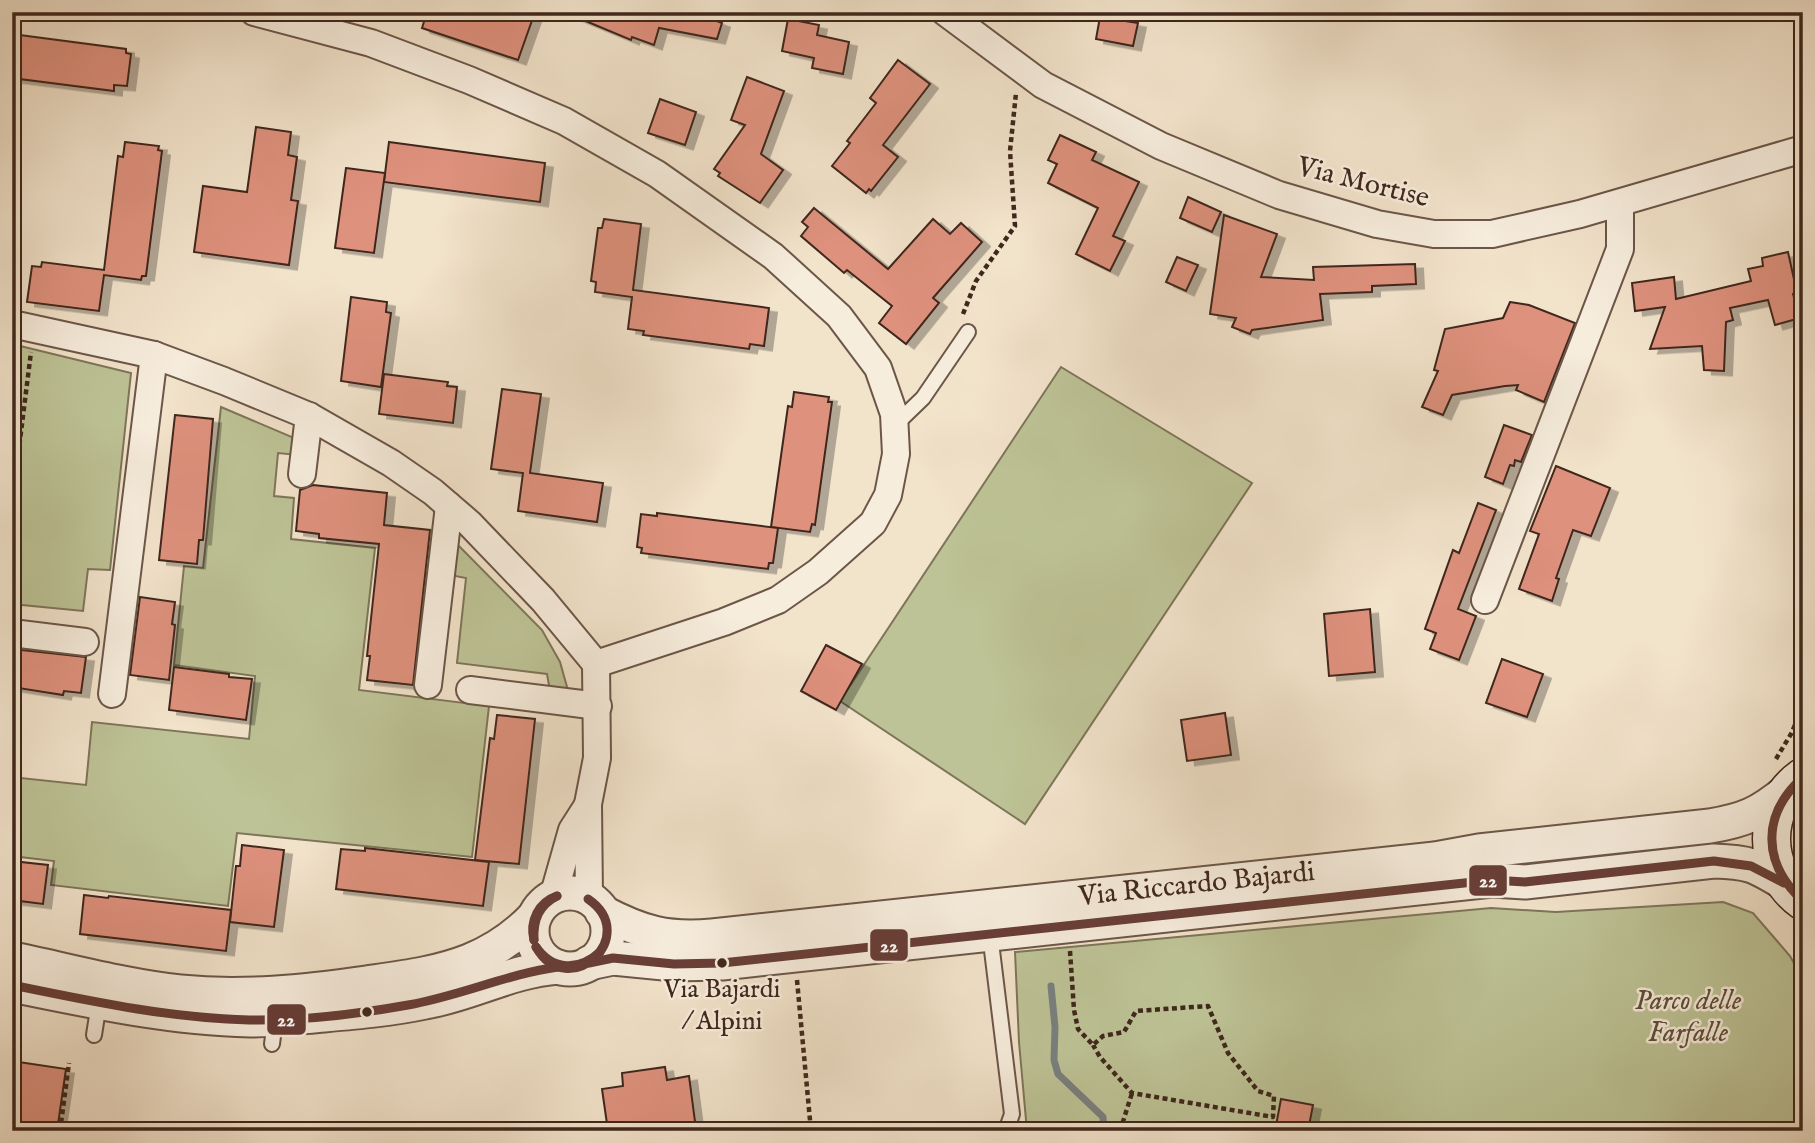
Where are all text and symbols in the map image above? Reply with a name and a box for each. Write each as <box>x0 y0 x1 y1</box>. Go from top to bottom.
street label: Via Mortise <box>1292 149 1433 216</box>
street label: Via Riccardo Bajardi <box>1076 854 1317 914</box>
line badge: 22 <box>1468 864 1508 897</box>
text: 22 <box>1479 870 1497 894</box>
line badge: 22 <box>869 928 909 962</box>
text: 22 <box>880 935 898 959</box>
marker: Via Bajardi / Alpini <box>715 956 729 970</box>
place label: Via Bajardi / Alpini <box>662 973 781 1038</box>
park label: Parco delle Farfalle <box>1635 984 1742 1051</box>
line badge: 22 <box>266 1003 307 1036</box>
unlabelled marker <box>360 1005 374 1019</box>
text: 22 <box>277 1009 295 1033</box>

